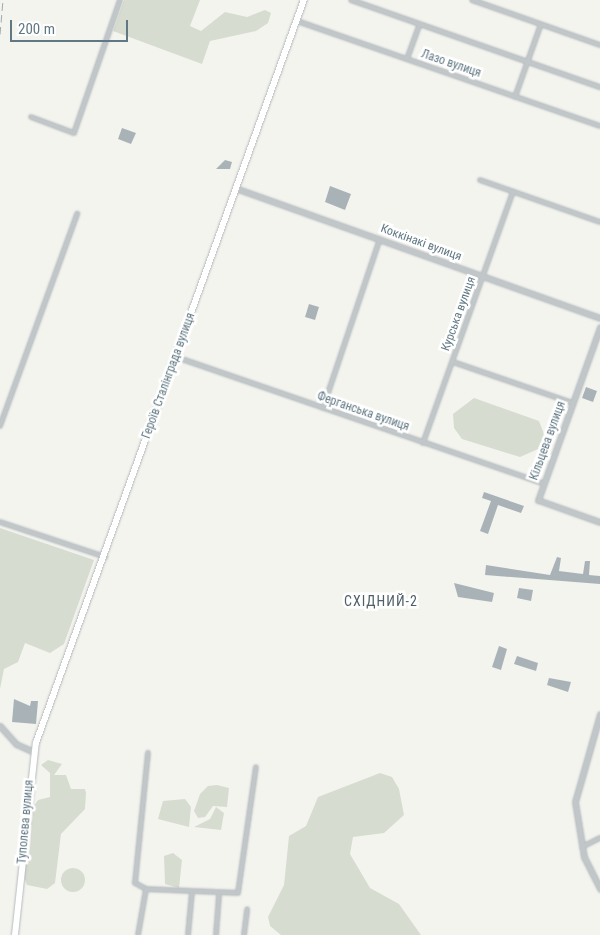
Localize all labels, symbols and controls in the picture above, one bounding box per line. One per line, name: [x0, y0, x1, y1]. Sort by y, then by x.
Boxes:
scale bar: [12, 10, 130, 42]
text: 200 m: [18, 20, 55, 38]
street label: Лазо вулиця: [419, 47, 483, 81]
street label: Коккінакі вулиця: [379, 222, 463, 264]
street label: Курська вулиця: [439, 275, 479, 353]
street label: Героїв Сталінграда вулиця: [140, 311, 198, 441]
street label: Ферганська вулиця: [315, 389, 411, 435]
street label: Кільцева вулиця: [527, 400, 569, 482]
district label: СХІДНИЙ-2: [343, 593, 419, 609]
street label: Туполєва вулиця: [15, 779, 37, 865]

